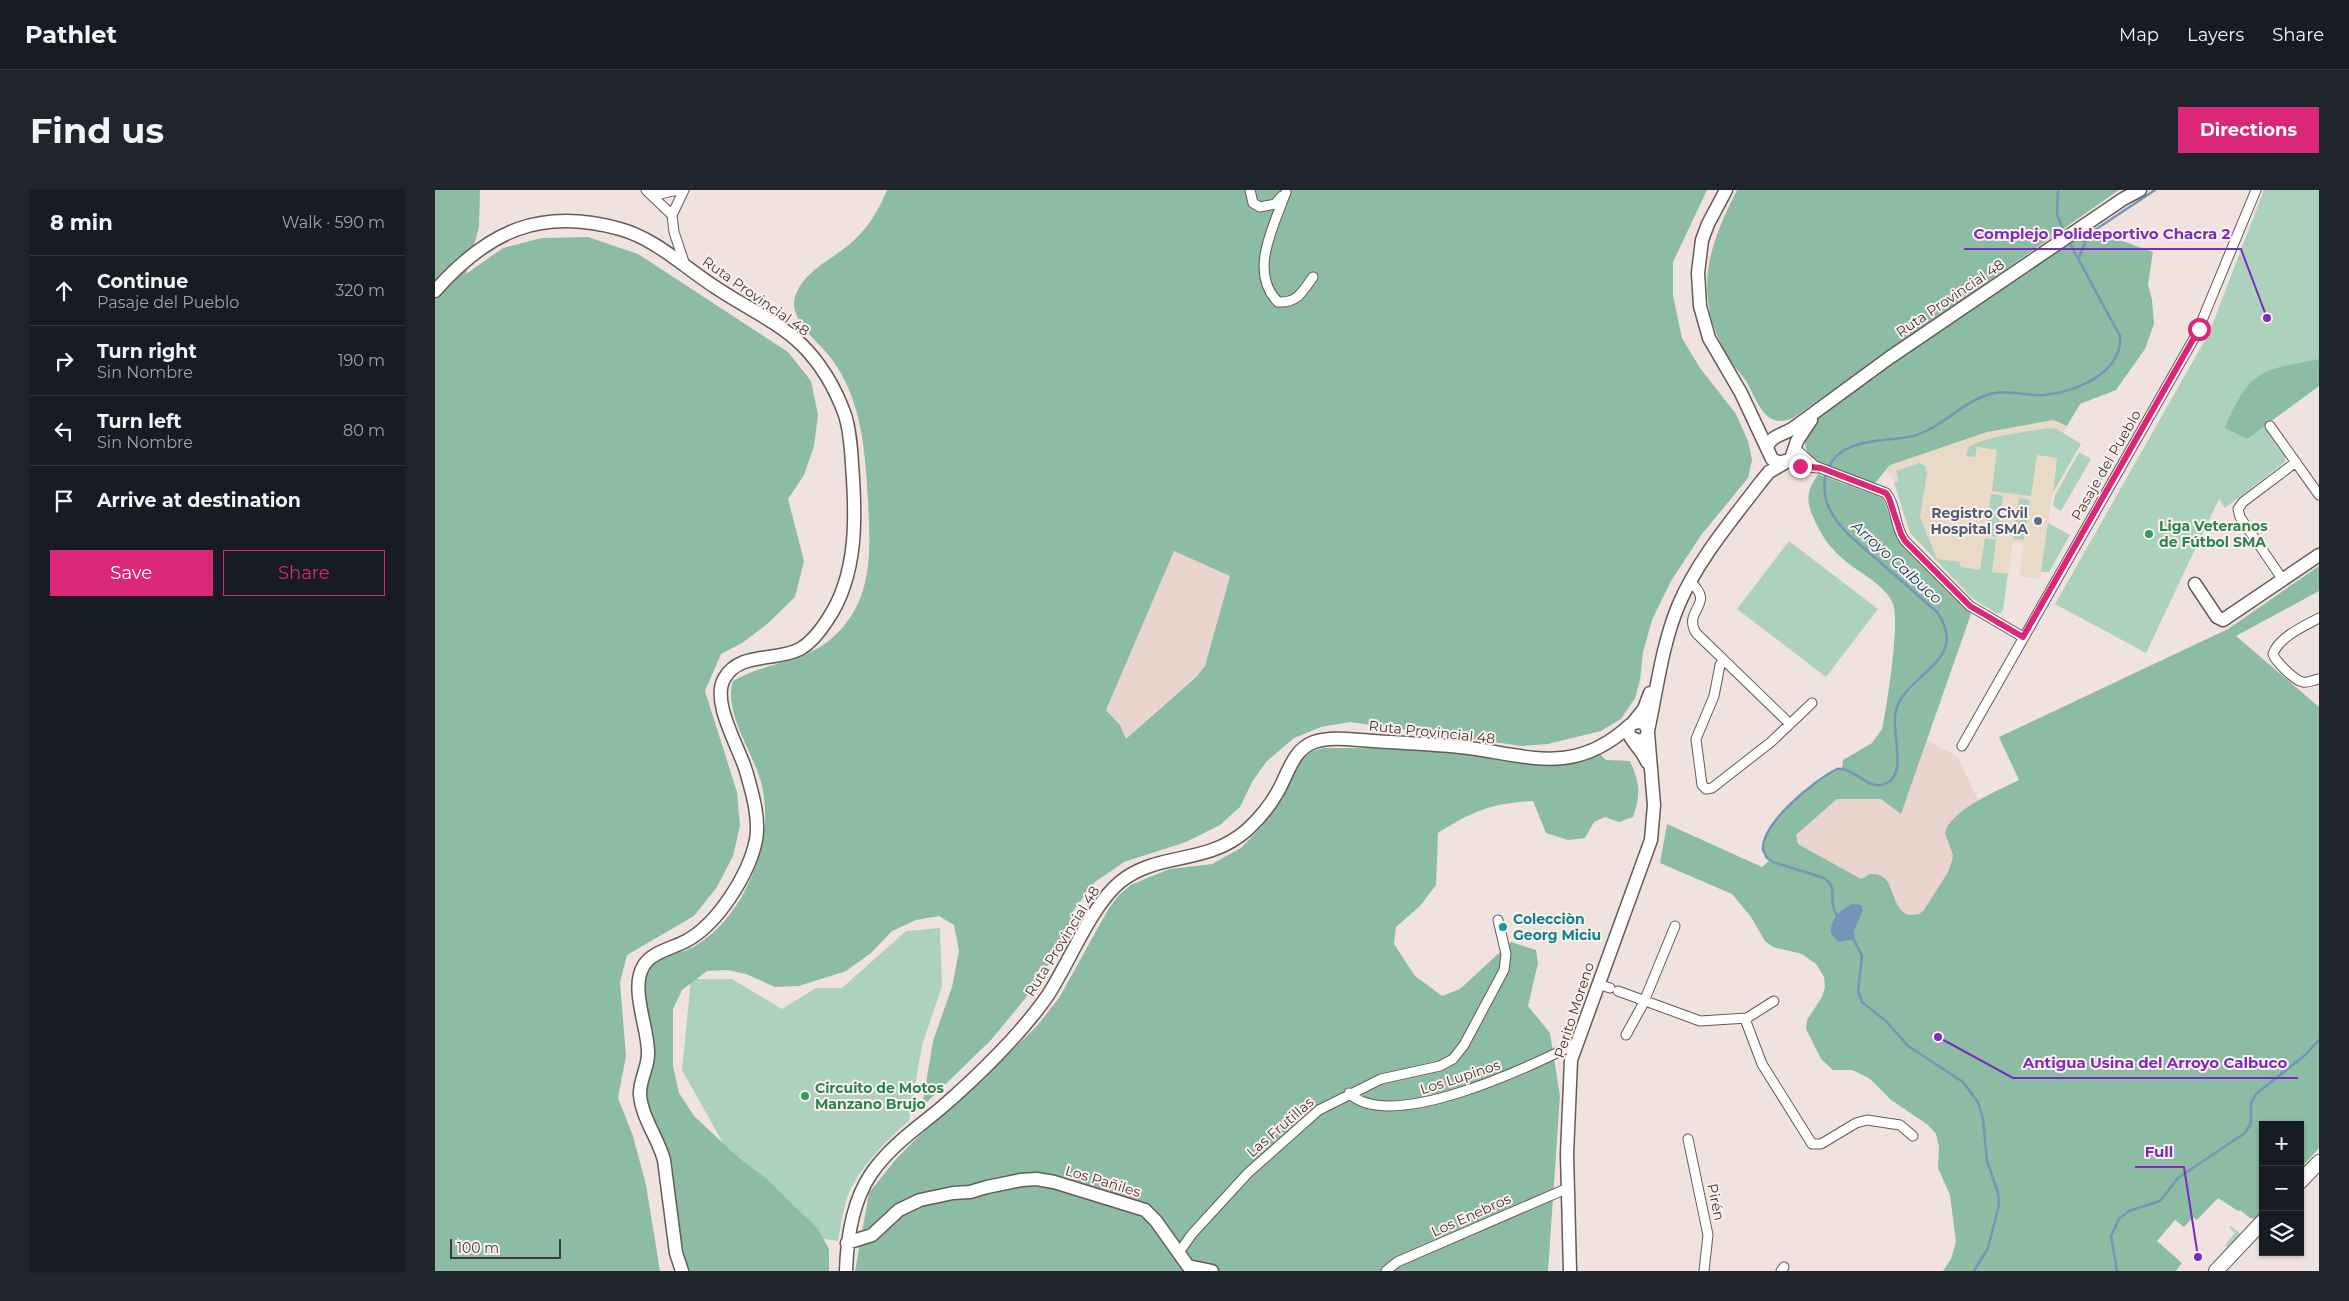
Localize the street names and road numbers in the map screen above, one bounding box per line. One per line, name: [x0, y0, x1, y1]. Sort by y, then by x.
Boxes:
street label: Ruta Provincial 48: [699, 252, 813, 340]
street label: Ruta Provincial 48: [1892, 255, 2008, 341]
street label: Pasaje del Pueblo: [2067, 406, 2145, 523]
street label: Ruta Provincial 48: [1368, 716, 1496, 748]
street label: Ruta Provincial 48: [1021, 882, 1103, 1000]
street label: Perito Moreno: [1550, 960, 1598, 1060]
street label: Los Lupinos: [1418, 1056, 1503, 1098]
street label: Las Frutillas: [1243, 1093, 1317, 1161]
street label: Los Pañiles: [1063, 1161, 1143, 1201]
street label: Pirén: [1703, 1182, 1729, 1222]
street label: Los Enebros: [1428, 1189, 1514, 1241]

